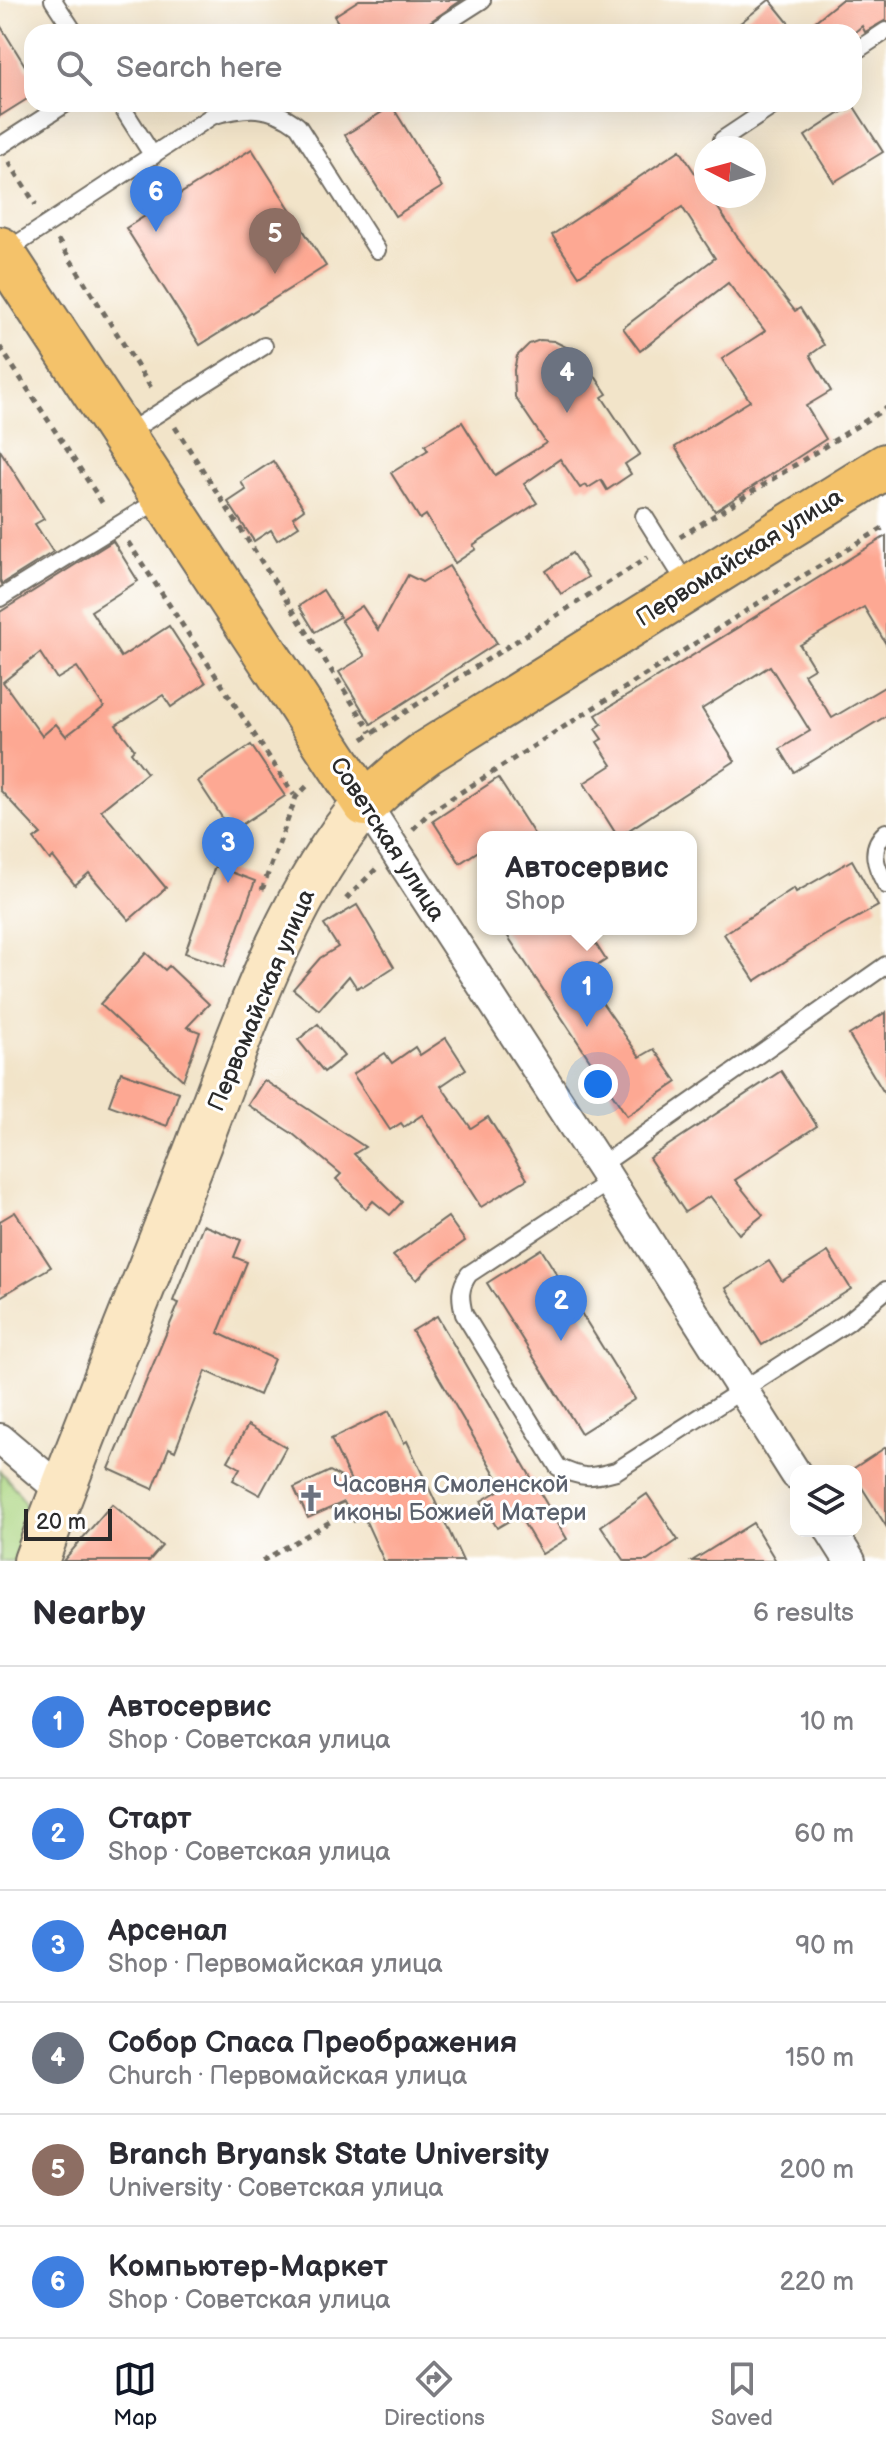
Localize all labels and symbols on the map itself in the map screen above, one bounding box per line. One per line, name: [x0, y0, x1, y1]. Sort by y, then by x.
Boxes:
north arrow: [694, 136, 766, 208]
pin: 6: [130, 166, 182, 232]
pin: 5: [249, 208, 301, 274]
pin: 4: [541, 347, 593, 413]
street label: Первомайская улица: [631, 482, 848, 633]
street label: Советская улица: [324, 752, 451, 927]
pin: 3: [202, 817, 254, 883]
street label: Первомайская улица: [202, 885, 321, 1115]
pin: 1: [561, 961, 613, 1027]
your location: [578, 1064, 618, 1104]
pin: 2: [535, 1275, 587, 1341]
place label: Часовня Смоленской иконы Божией Матери: [333, 1470, 587, 1527]
church icon: Часовня Смоленской иконы Божией Матери: [296, 1483, 326, 1513]
scale bar: [24, 1505, 112, 1541]

